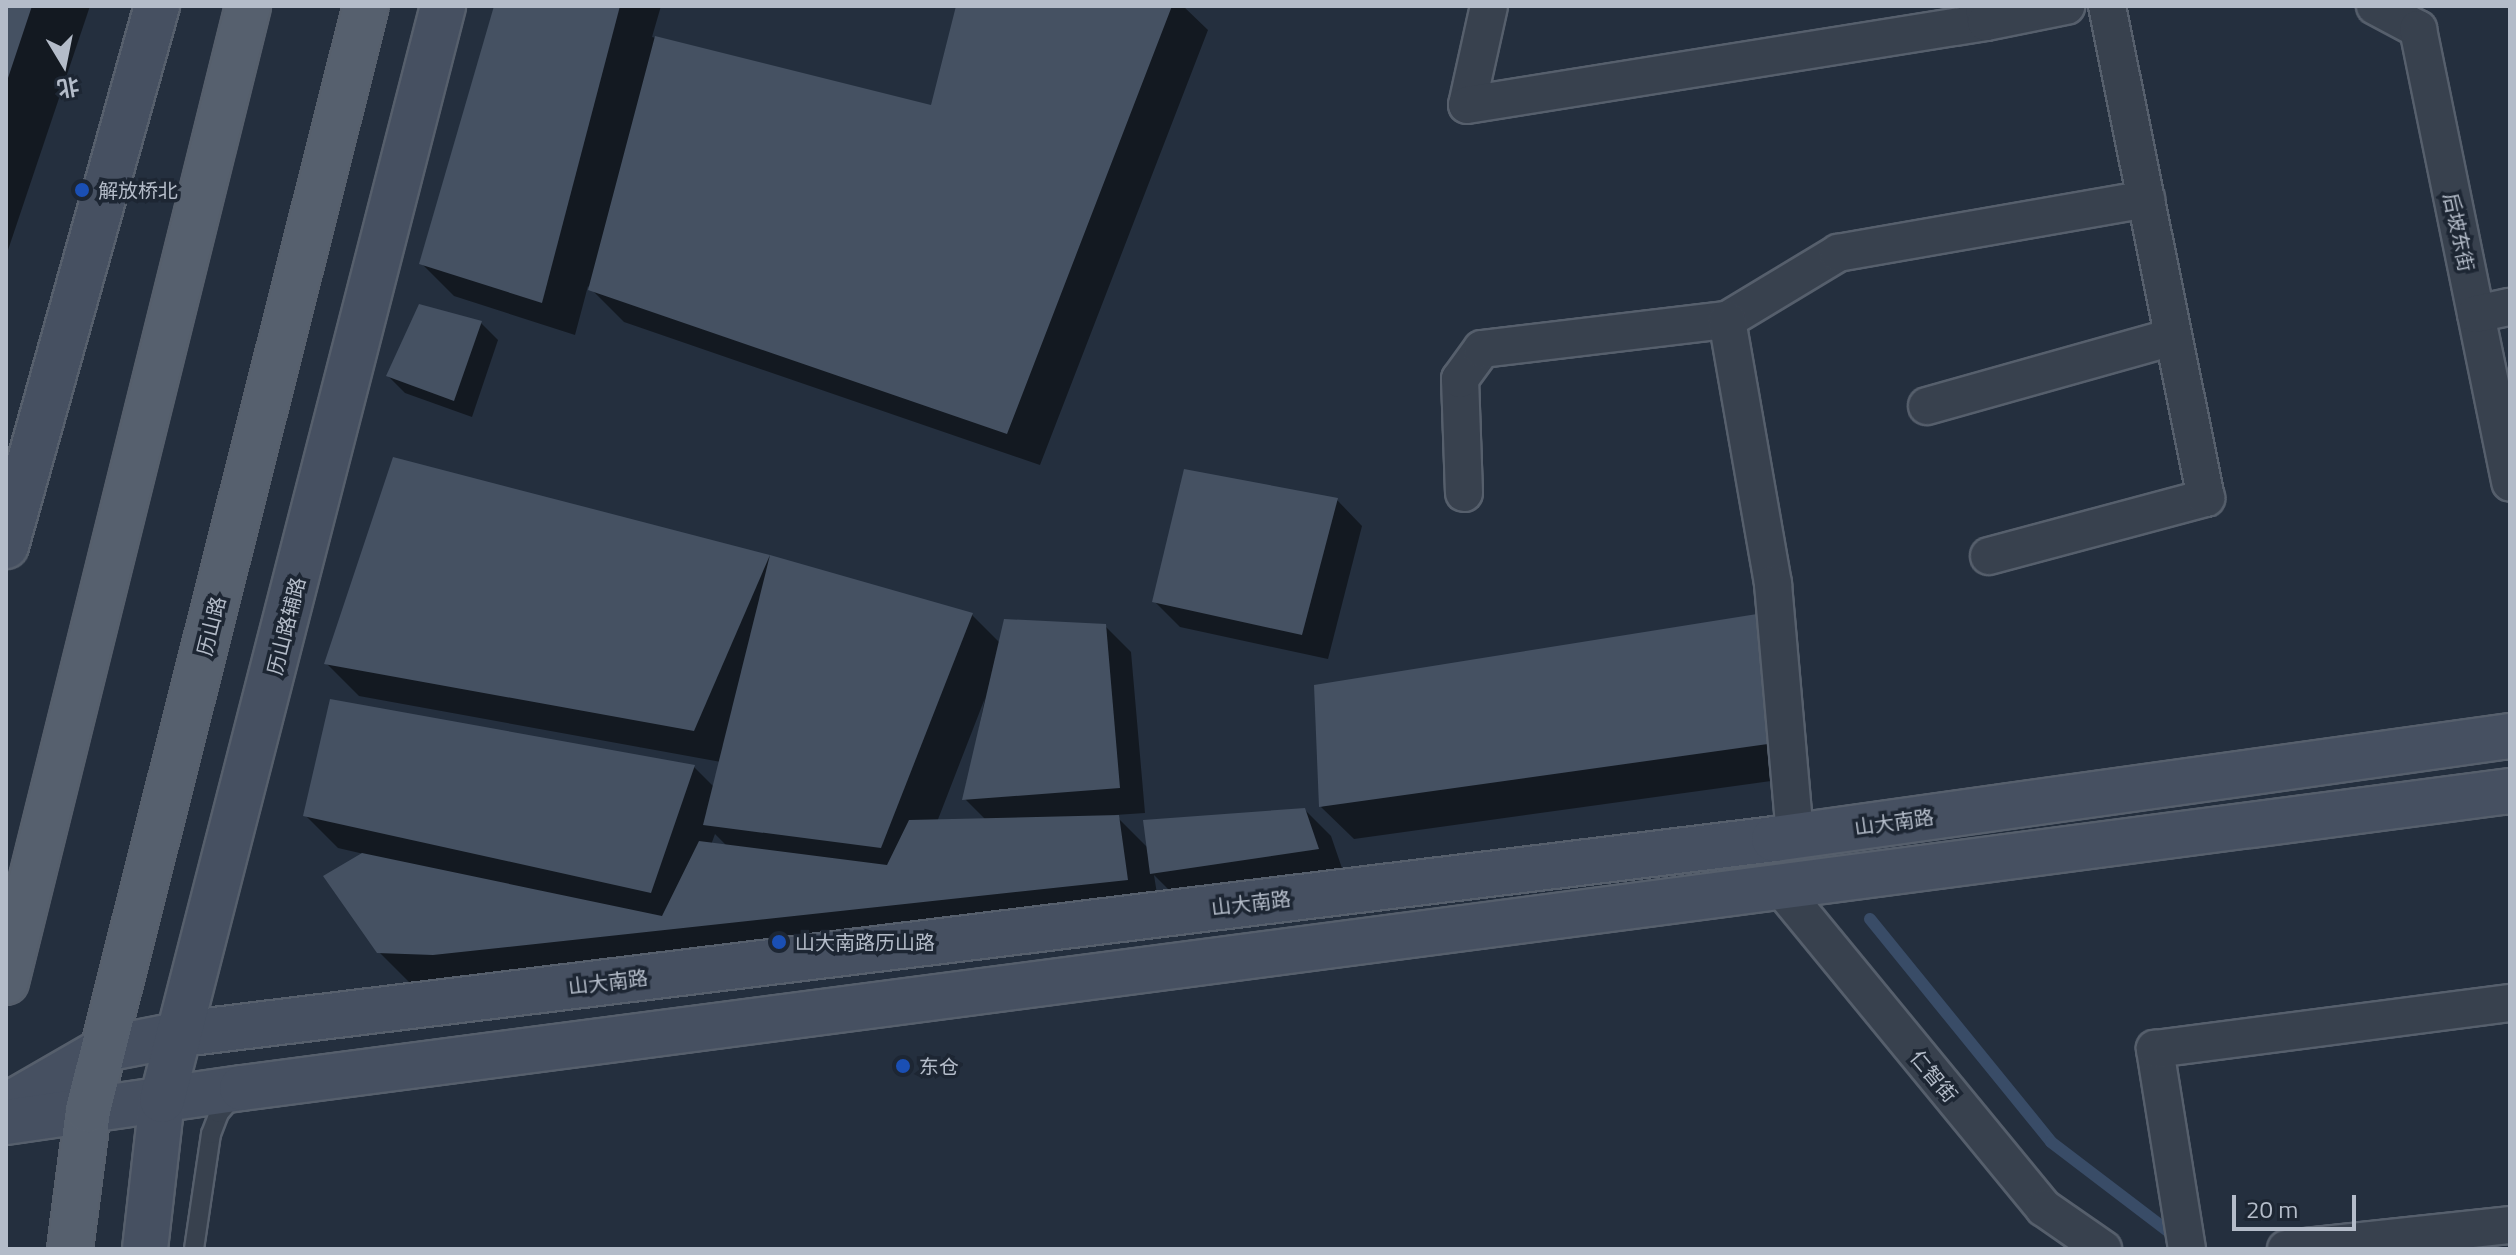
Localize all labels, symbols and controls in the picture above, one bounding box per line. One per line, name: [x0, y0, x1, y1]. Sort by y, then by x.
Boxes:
north arrow: [24, 24, 104, 104]
text: 北: [54, 69, 82, 106]
place label: 解放桥北: [98, 178, 178, 202]
marker: 解放桥北: [73, 181, 91, 199]
street label: 后坡东街: [2439, 190, 2479, 274]
street label: 历山路辅路: [262, 575, 310, 677]
street label: 历山路: [192, 594, 230, 658]
street label: 山大南路: [1853, 805, 1935, 839]
street label: 山大南路: [1210, 886, 1292, 920]
place label: 山大南路历山路: [795, 930, 935, 954]
marker: 山大南路历山路: [770, 933, 788, 951]
street label: 山大南路: [567, 965, 649, 999]
street label: 仁智街: [1906, 1045, 1962, 1107]
place label: 东仓: [919, 1054, 959, 1078]
marker: 东仓: [894, 1057, 912, 1075]
scale bar: [2236, 1179, 2360, 1229]
text: 20 m: [2246, 1191, 2298, 1227]

